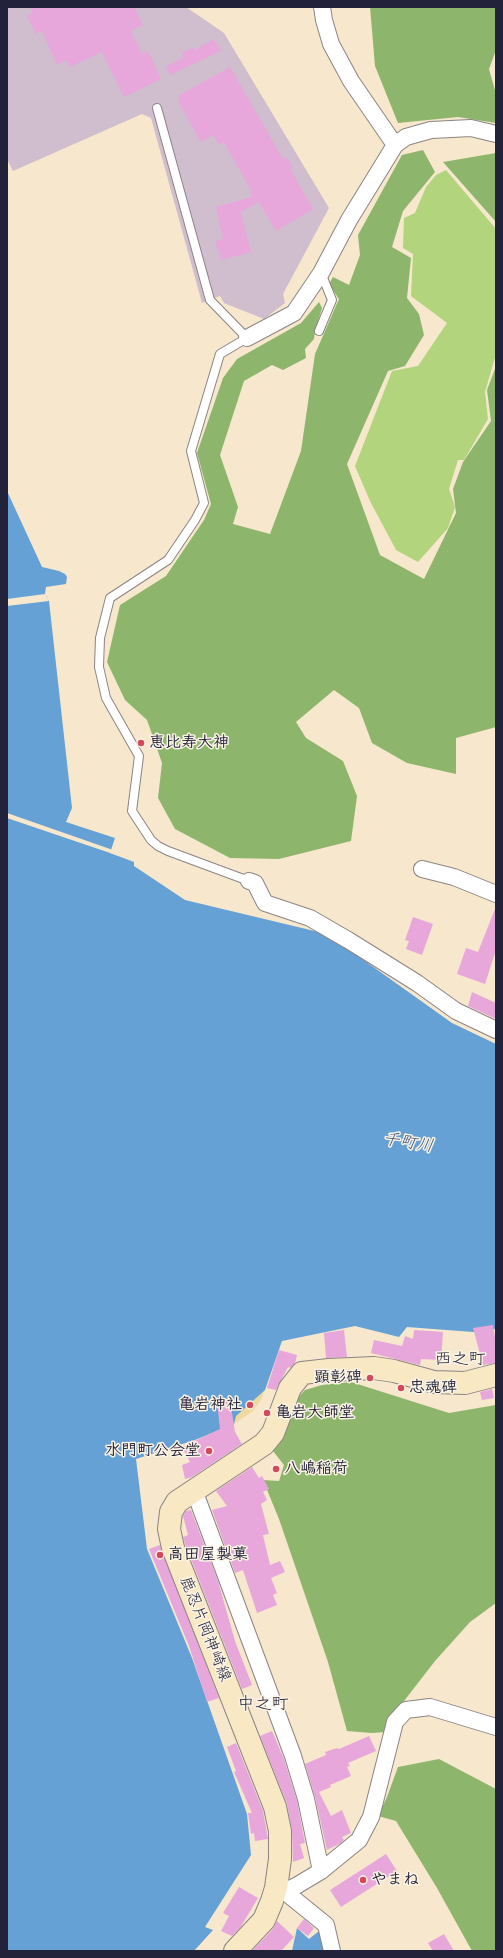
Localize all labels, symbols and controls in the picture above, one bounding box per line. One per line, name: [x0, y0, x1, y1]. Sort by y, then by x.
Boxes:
place label: 恵比寿大神: [149, 733, 229, 753]
marker: 恵比寿大神: [136, 738, 146, 748]
water label: 千町川: [381, 1129, 435, 1157]
district label: 西之町: [435, 1350, 485, 1370]
place label: 顕彰碑: [314, 1368, 362, 1388]
marker: 顕彰碑: [365, 1373, 375, 1383]
place label: 忠魂碑: [409, 1378, 457, 1398]
marker: 忠魂碑: [396, 1383, 406, 1393]
place label: 亀岩神社: [178, 1395, 242, 1415]
marker: 亀岩神社: [245, 1400, 255, 1410]
place label: 亀岩大師堂: [275, 1403, 355, 1423]
marker: 亀岩大師堂: [262, 1408, 272, 1418]
place label: 水門町公会堂: [105, 1441, 201, 1461]
marker: 水門町公会堂: [204, 1446, 214, 1456]
place label: 八嶋稲荷: [284, 1459, 348, 1479]
marker: 八嶋稲荷: [271, 1464, 281, 1474]
place label: 高田屋製菓: [168, 1545, 248, 1565]
marker: 高田屋製菓: [155, 1550, 165, 1560]
street label: 鹿忍片岡神崎線: [175, 1573, 235, 1685]
district label: 中之町: [238, 1695, 288, 1715]
place label: やまね: [371, 1870, 419, 1890]
marker: やまね: [358, 1875, 368, 1885]

